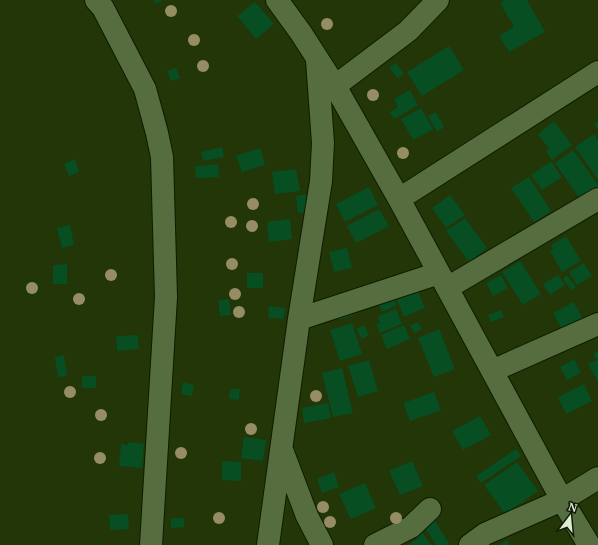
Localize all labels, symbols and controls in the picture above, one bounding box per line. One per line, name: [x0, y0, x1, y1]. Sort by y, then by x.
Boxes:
north arrow: [550, 497, 590, 537]
text: N: [567, 499, 579, 515]

